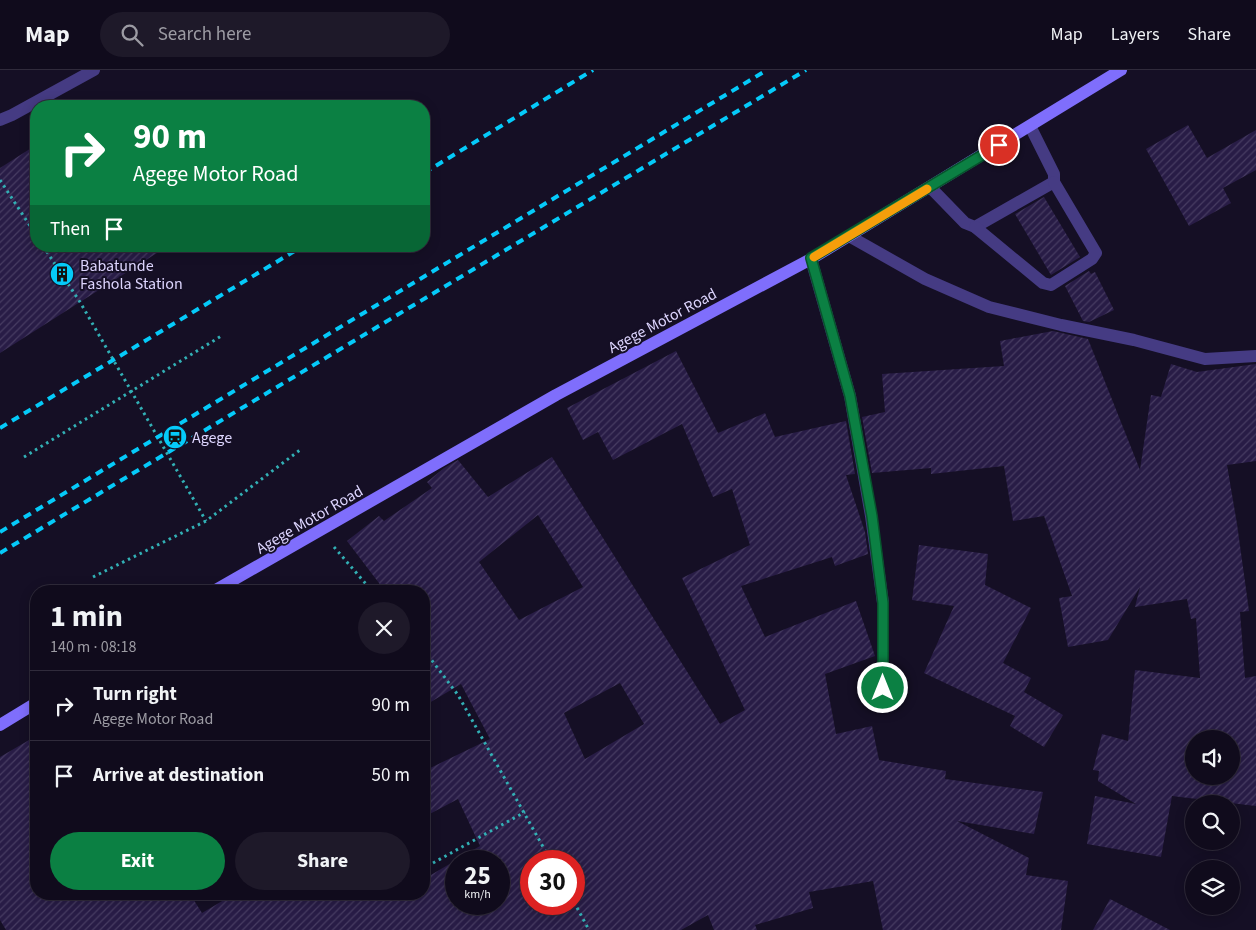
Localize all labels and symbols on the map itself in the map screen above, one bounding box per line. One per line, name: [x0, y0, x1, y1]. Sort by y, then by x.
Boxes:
pin: [978, 124, 1020, 166]
place label: Babatunde Fashola Station: [80, 255, 183, 295]
building icon: Babatunde Fashola Station: [49, 261, 75, 287]
street label: Agege Motor Road: [604, 283, 721, 359]
station icon: Agege: [162, 424, 188, 450]
place label: Agege: [192, 427, 232, 449]
street label: Agege Motor Road: [252, 480, 367, 559]
position arrow: [856, 661, 908, 713]
speed limit sign: 30: [520, 850, 585, 915]

